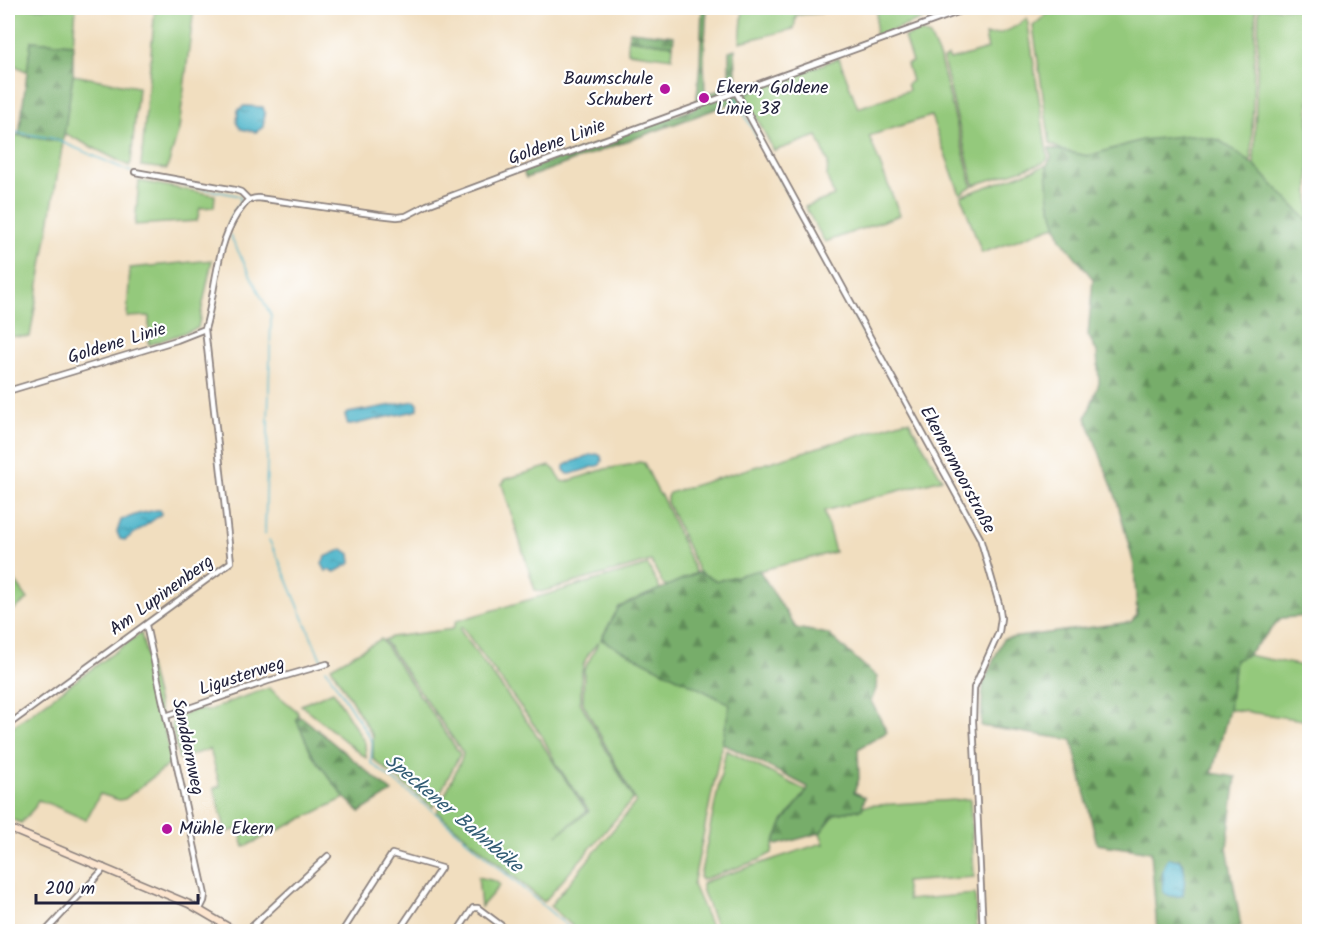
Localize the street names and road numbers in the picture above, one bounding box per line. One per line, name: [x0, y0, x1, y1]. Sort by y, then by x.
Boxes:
street label: Goldene Linie: [504, 112, 610, 174]
street label: Goldene Linie: [64, 315, 170, 373]
street label: Ekernermoorstraße: [911, 401, 1003, 539]
street label: Am Lupinenberg: [104, 548, 220, 644]
street label: Ligusterweg: [195, 649, 289, 705]
street label: Sanddornweg: [163, 696, 211, 798]

